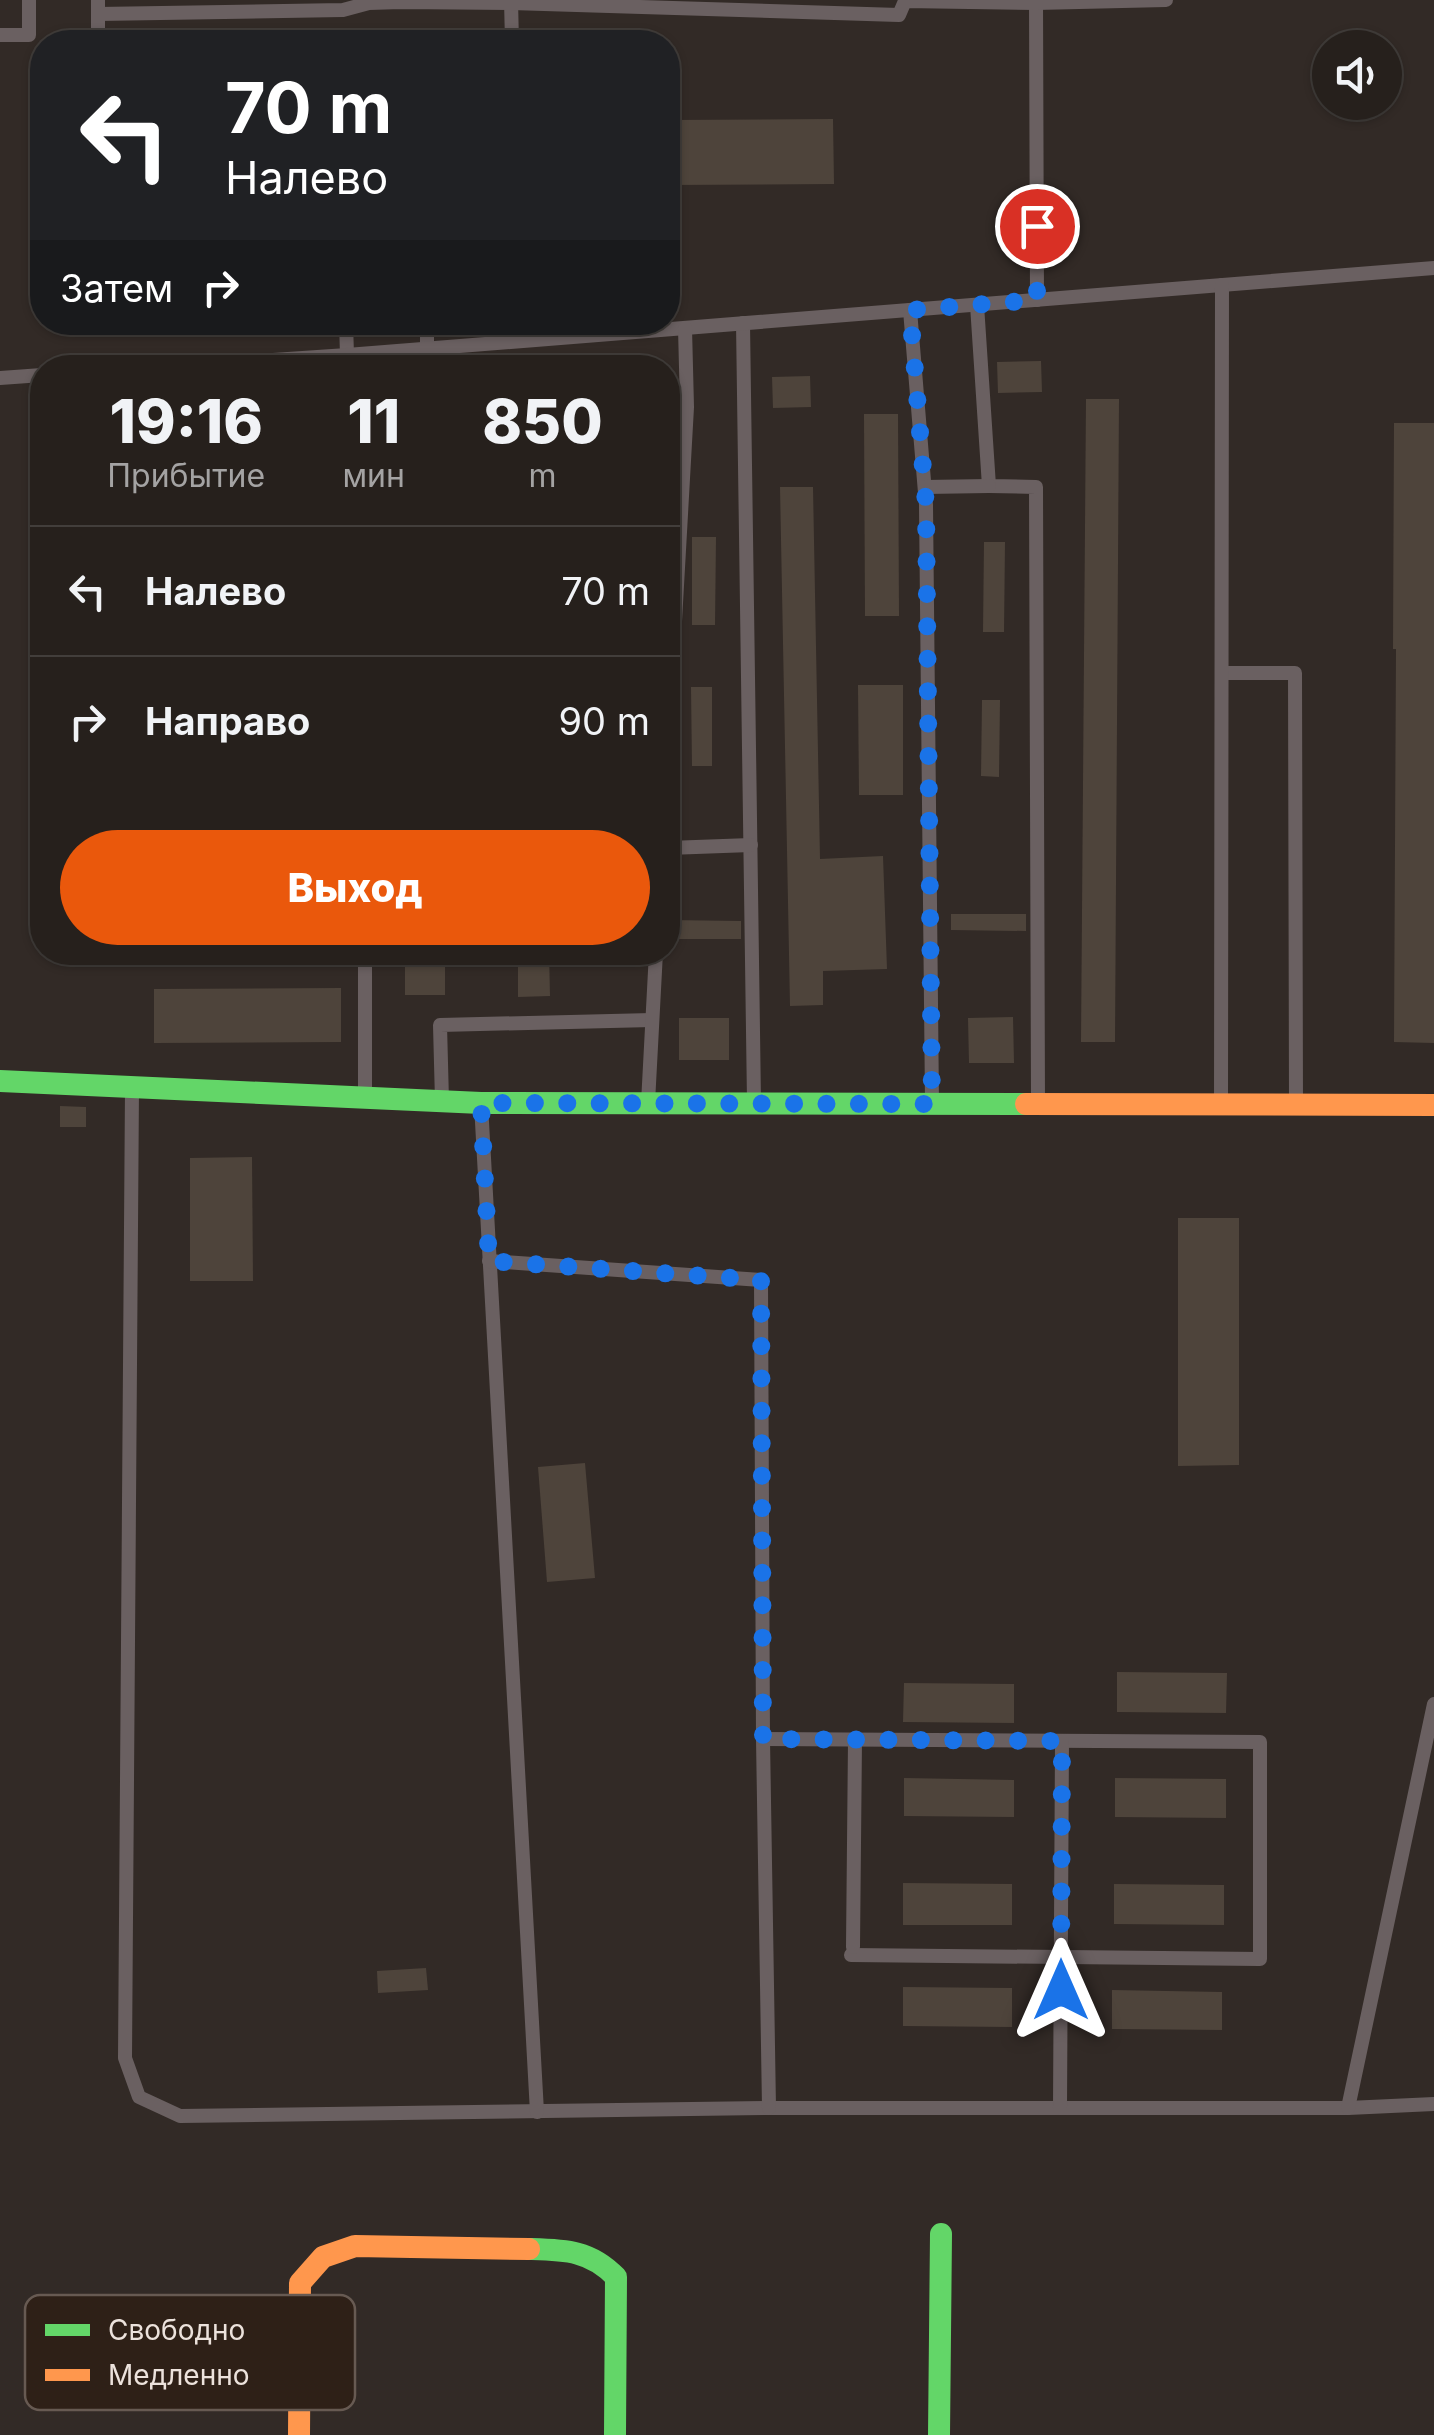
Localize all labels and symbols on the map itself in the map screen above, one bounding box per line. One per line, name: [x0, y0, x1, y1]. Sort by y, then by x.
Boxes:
pin: [995, 184, 1080, 269]
position arrow: [1009, 1938, 1113, 2042]
legend: [25, 2295, 355, 2410]
text: Свободно: [108, 2313, 245, 2347]
text: Медленно: [108, 2358, 250, 2392]

